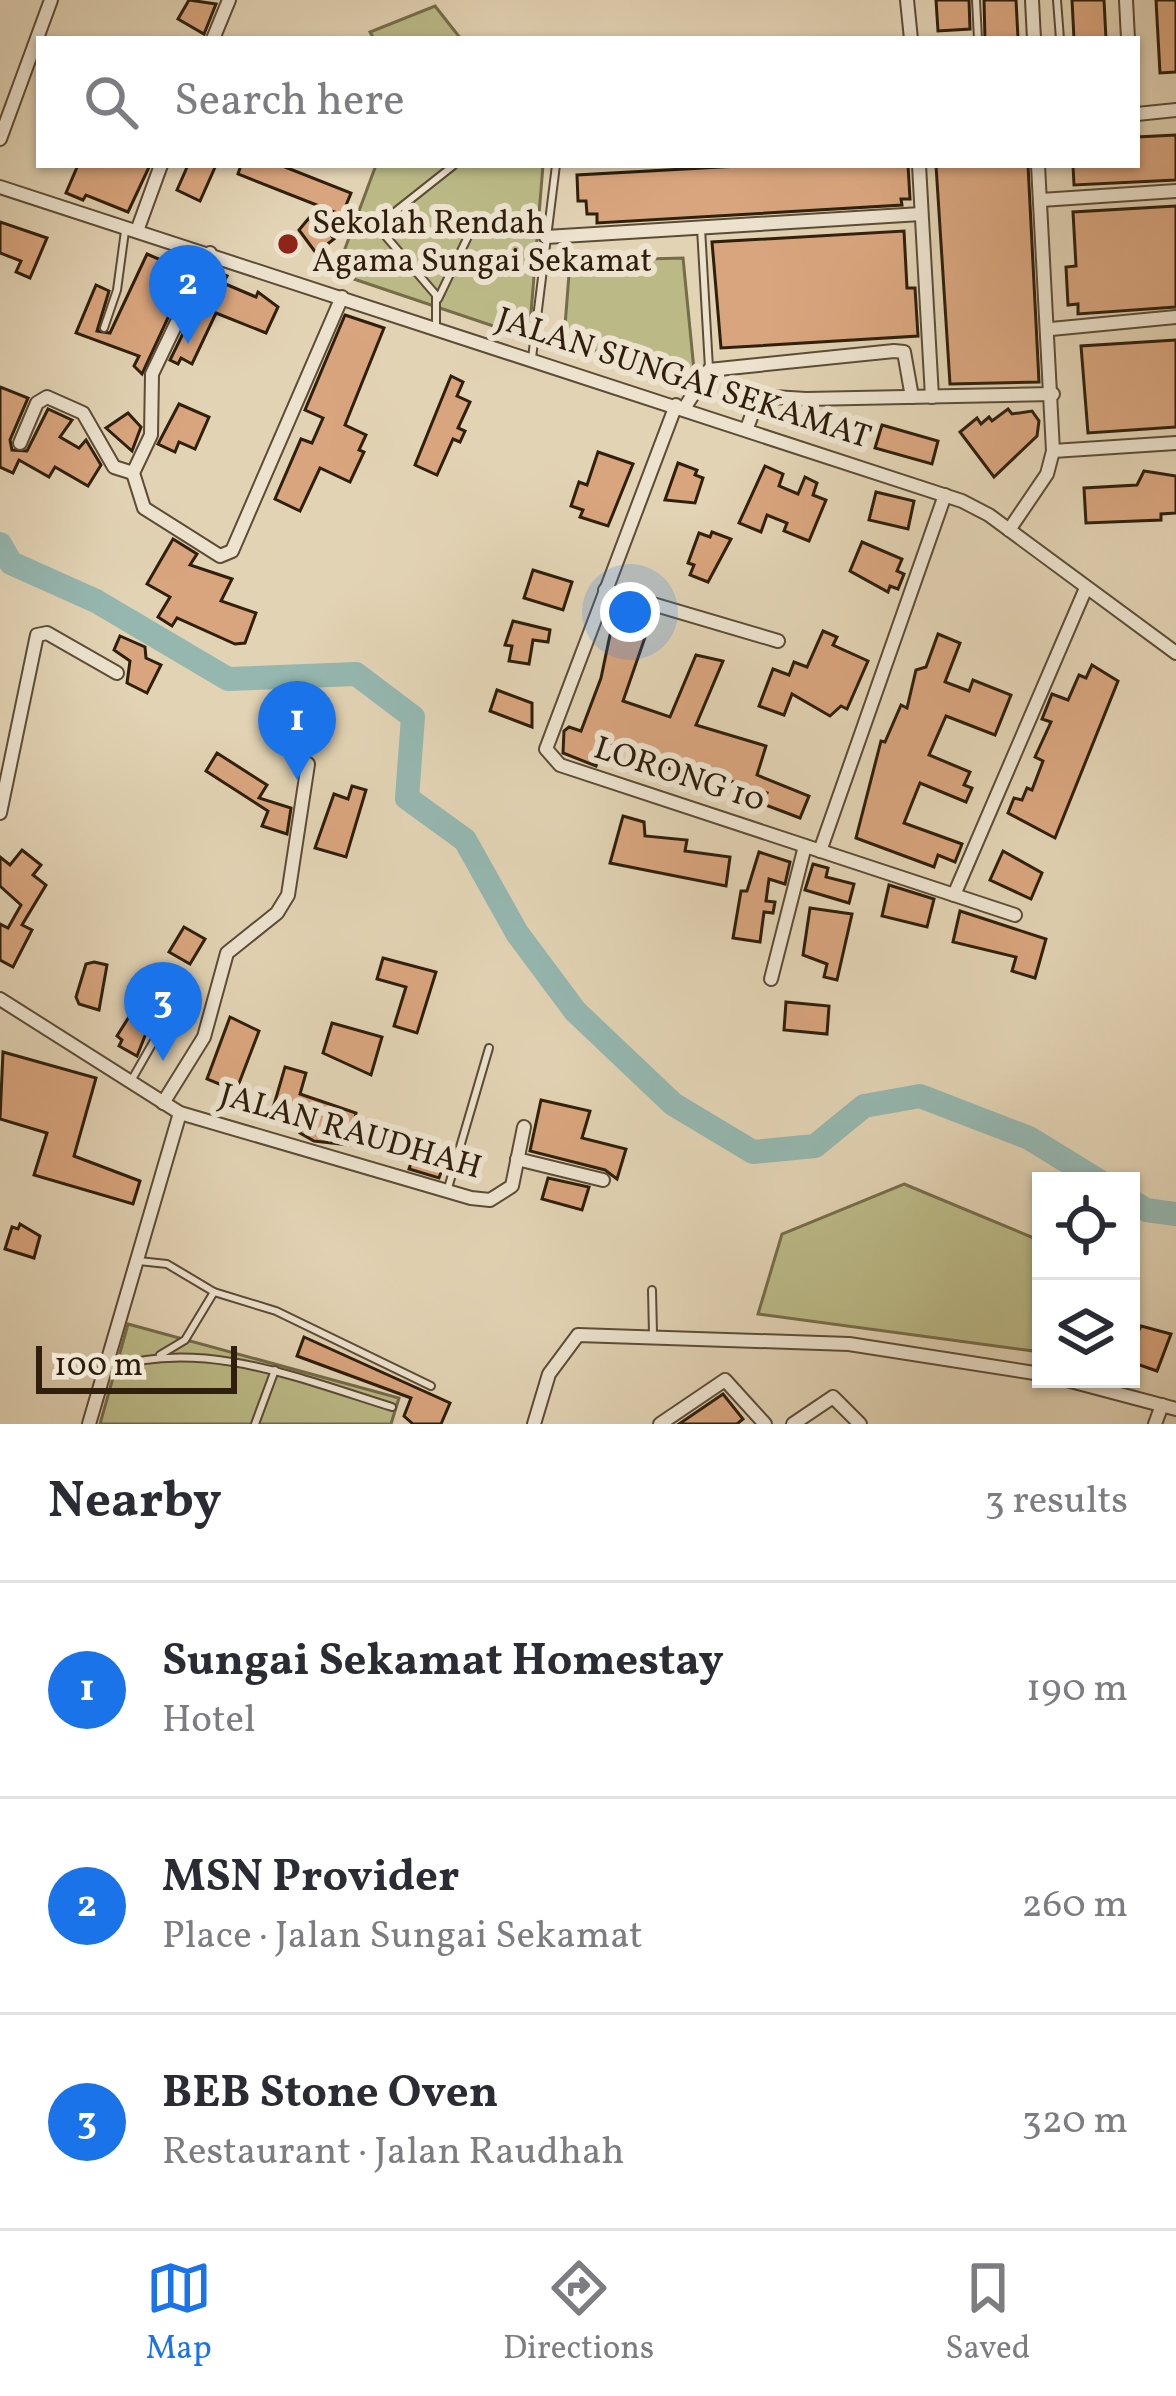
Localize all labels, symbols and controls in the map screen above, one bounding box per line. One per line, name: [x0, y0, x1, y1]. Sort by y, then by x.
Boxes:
search box: [36, 36, 1140, 168]
icon: search: [78, 69, 144, 135]
text: Search here: [174, 71, 405, 134]
place label: Sekolah Rendah Agama Sungai Sekamat: [312, 202, 652, 286]
marker: Sekolah Rendah Agama Sungai Sekamat: [275, 231, 301, 257]
pin: 2: [149, 245, 227, 344]
street label: JALAN SUNGAI SEKAMAT: [490, 298, 876, 462]
your location: [600, 582, 660, 642]
pin: 1: [258, 681, 336, 780]
street label: LORONG 10: [588, 727, 770, 825]
pin: 3: [124, 962, 202, 1061]
street label: JALAN RAUDHAH: [214, 1074, 486, 1192]
map controls: [1032, 1172, 1140, 1388]
button: locate: [1032, 1172, 1140, 1280]
button: layers: [1032, 1280, 1140, 1388]
scale bar: [36, 1340, 237, 1393]
text: 100 m: [54, 1344, 143, 1390]
text: Nearby: [48, 1467, 222, 1538]
text: 3 results: [985, 1475, 1128, 1529]
text: Sungai Sekamat Homestay: [162, 1631, 724, 1694]
text: 1: [79, 1663, 95, 1717]
text: 190 m: [1026, 1663, 1128, 1717]
text: Hotel: [162, 1694, 256, 1748]
text: MSN Provider: [162, 1847, 459, 1910]
text: 2: [77, 1879, 97, 1933]
text: 260 m: [1022, 1879, 1128, 1933]
text: Place · Jalan Sungai Sekamat: [162, 1910, 643, 1964]
text: BEB Stone Oven: [162, 2063, 498, 2126]
text: 3: [77, 2095, 97, 2149]
text: 320 m: [1022, 2095, 1128, 2149]
text: Restaurant · Jalan Raudhah: [162, 2126, 625, 2180]
tab: Map: [146, 2255, 212, 2373]
tab: Directions: [503, 2255, 654, 2373]
tab: Saved: [945, 2255, 1030, 2373]

